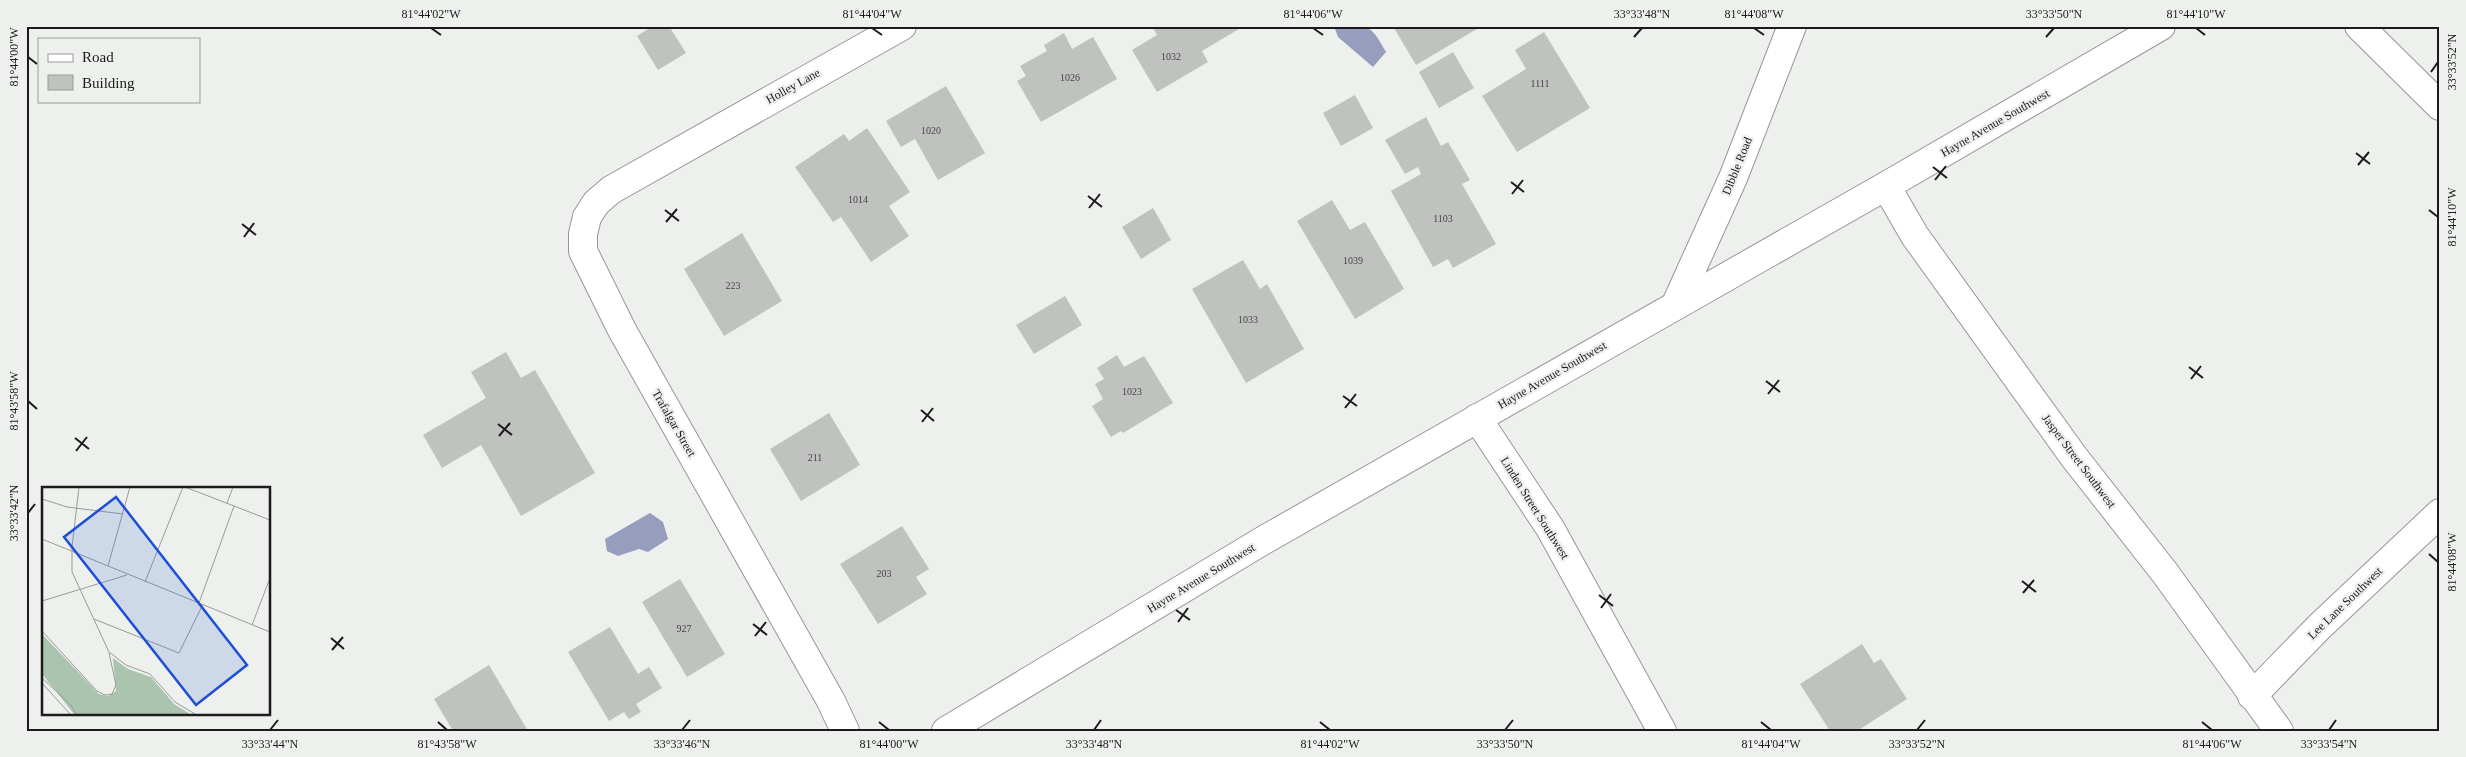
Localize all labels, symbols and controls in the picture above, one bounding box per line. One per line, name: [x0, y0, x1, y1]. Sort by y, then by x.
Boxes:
text: 81°44'02"W: [401, 7, 461, 21]
text: 81°44'04"W: [842, 7, 902, 21]
text: 81°44'06"W: [1283, 7, 1343, 21]
text: 33°33'48"N: [1614, 7, 1671, 21]
text: 81°44'08"W: [1724, 7, 1784, 21]
text: 33°33'50"N: [2026, 7, 2083, 21]
text: 81°44'10"W: [2166, 7, 2226, 21]
text: 81°44'00"W: [7, 27, 21, 87]
text: 33°33'52"N: [2445, 33, 2459, 90]
legend: [38, 38, 200, 102]
text: Road: [82, 49, 114, 65]
house number: 1032: [1161, 51, 1181, 62]
street label: Holley Lane: [764, 65, 822, 107]
house number: 1026: [1060, 72, 1080, 83]
text: Building: [82, 75, 135, 91]
house number: 1111: [1531, 78, 1549, 89]
street label: Hayne Avenue Southwest: [1938, 86, 2052, 160]
house number: 1020: [921, 125, 941, 136]
street label: Dibble Road: [1719, 135, 1755, 197]
text: 81°44'10"W: [2445, 187, 2459, 247]
house number: 1014: [848, 194, 868, 205]
house number: 1103: [1433, 213, 1453, 224]
house number: 1039: [1343, 255, 1363, 266]
house number: 223: [726, 280, 741, 291]
house number: 1033: [1238, 314, 1258, 325]
street label: Hayne Avenue Southwest: [1495, 338, 1609, 412]
text: 81°43'58"W: [7, 371, 21, 431]
house number: 1023: [1122, 386, 1142, 397]
street label: Trafalgar Street: [649, 387, 699, 460]
street label: Jasper Street Southwest: [2039, 411, 2119, 511]
house number: 211: [808, 452, 822, 463]
street label: Linden Street Southwest: [1498, 454, 1573, 562]
text: 33°33'42"N: [7, 484, 21, 541]
inset map: [42, 487, 270, 714]
text: 81°44'08"W: [2445, 532, 2459, 592]
street label: Hayne Avenue Southwest: [1145, 540, 1258, 616]
street label: Lee Lane Southwest: [2305, 563, 2386, 642]
house number: 203: [877, 568, 892, 579]
house number: 927: [677, 623, 692, 634]
text: 33°33'44"N: [242, 737, 299, 751]
text: 81°43'58"W: [417, 737, 477, 751]
text: 33°33'46"N: [654, 737, 711, 751]
text: 81°44'00"W: [859, 737, 919, 751]
text: 33°33'48"N: [1066, 737, 1123, 751]
text: 81°44'02"W: [1300, 737, 1360, 751]
text: 33°33'50"N: [1477, 737, 1534, 751]
text: 81°44'04"W: [1741, 737, 1801, 751]
text: 33°33'52"N: [1889, 737, 1946, 751]
text: 81°44'06"W: [2182, 737, 2242, 751]
text: 33°33'54"N: [2301, 737, 2358, 751]

